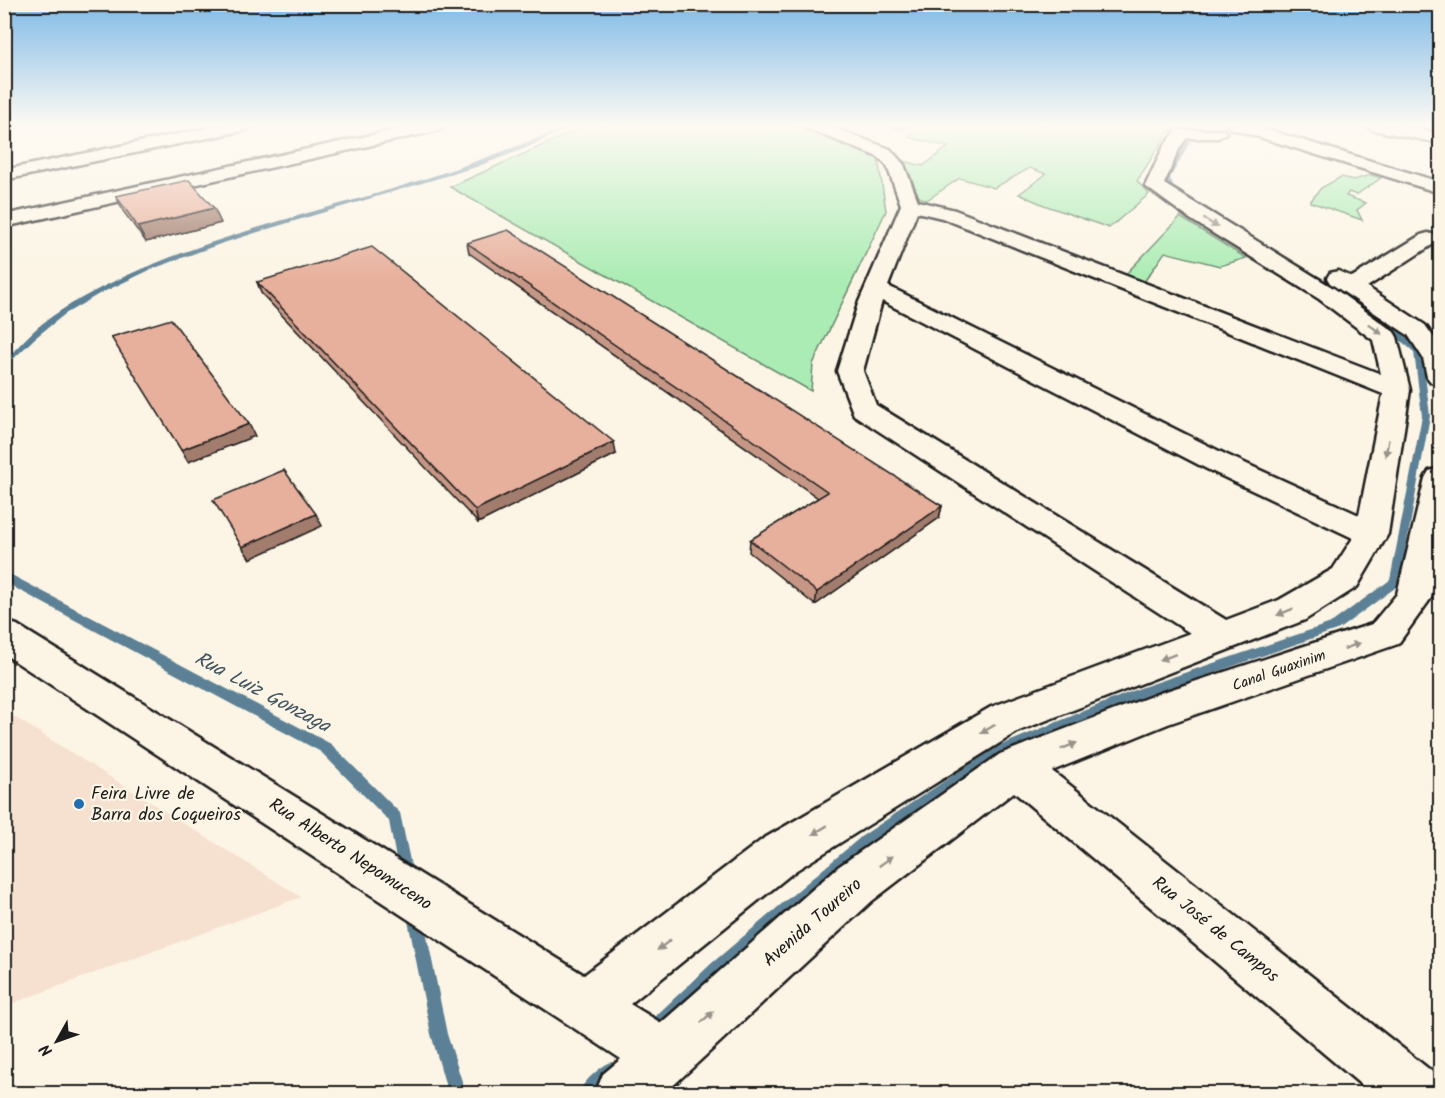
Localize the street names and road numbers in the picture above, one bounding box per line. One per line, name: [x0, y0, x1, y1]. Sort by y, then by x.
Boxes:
street label: Canal Guaxinim: [1229, 644, 1329, 698]
street label: Rua Alberto Nepomuceno: [262, 791, 438, 919]
street label: Rua José de Campos: [1145, 869, 1285, 991]
street label: Avenida Toureiro: [757, 871, 869, 975]

